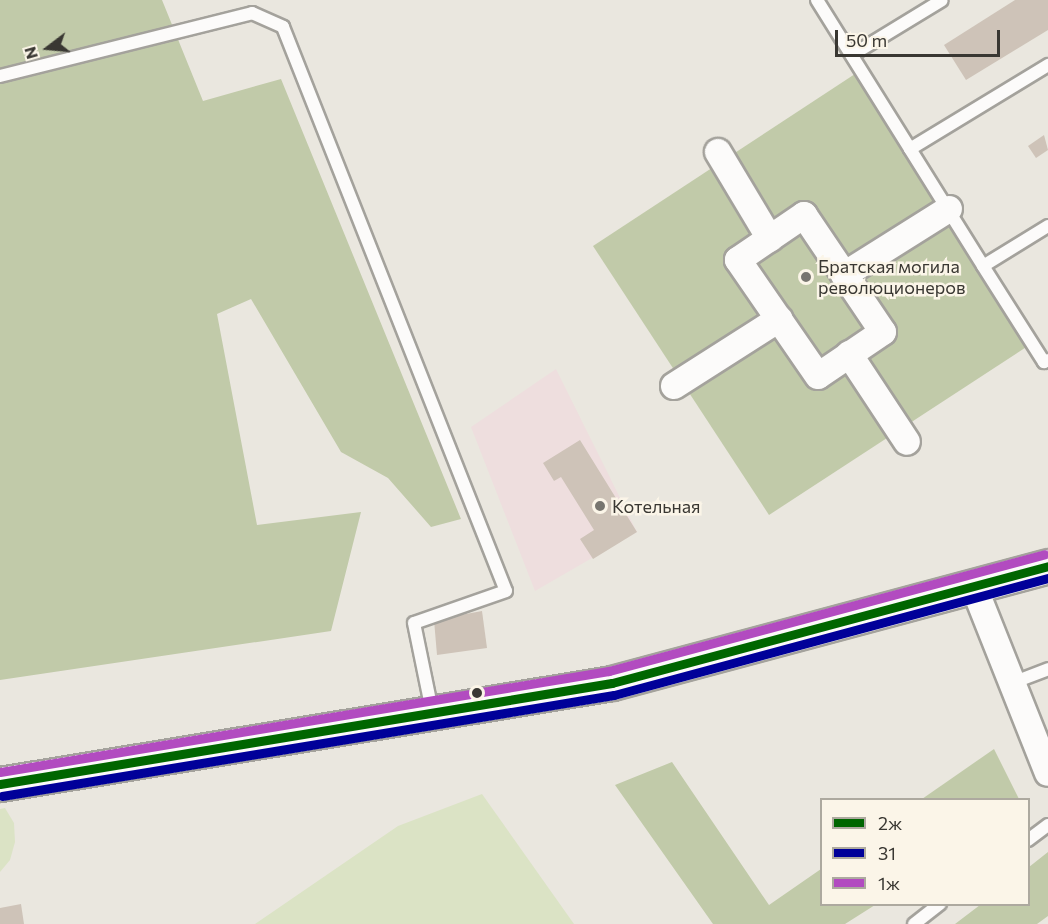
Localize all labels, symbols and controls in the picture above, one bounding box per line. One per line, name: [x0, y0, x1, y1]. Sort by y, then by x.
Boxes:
north arrow: [18, 18, 78, 78]
scale bar: [838, 18, 1003, 56]
text: 50 m: [846, 29, 887, 51]
text: N: [19, 45, 41, 61]
place label: Братская могила революционеров: [818, 256, 965, 298]
marker: Братская могила революционеров: [799, 270, 813, 284]
place label: Котельная: [612, 495, 701, 517]
marker: Котельная: [593, 499, 607, 513]
unlabelled marker: [471, 687, 483, 699]
legend: [820, 798, 1030, 906]
text: 2ж: [878, 812, 902, 834]
text: 31: [878, 842, 896, 864]
text: 1ж: [878, 872, 900, 894]

